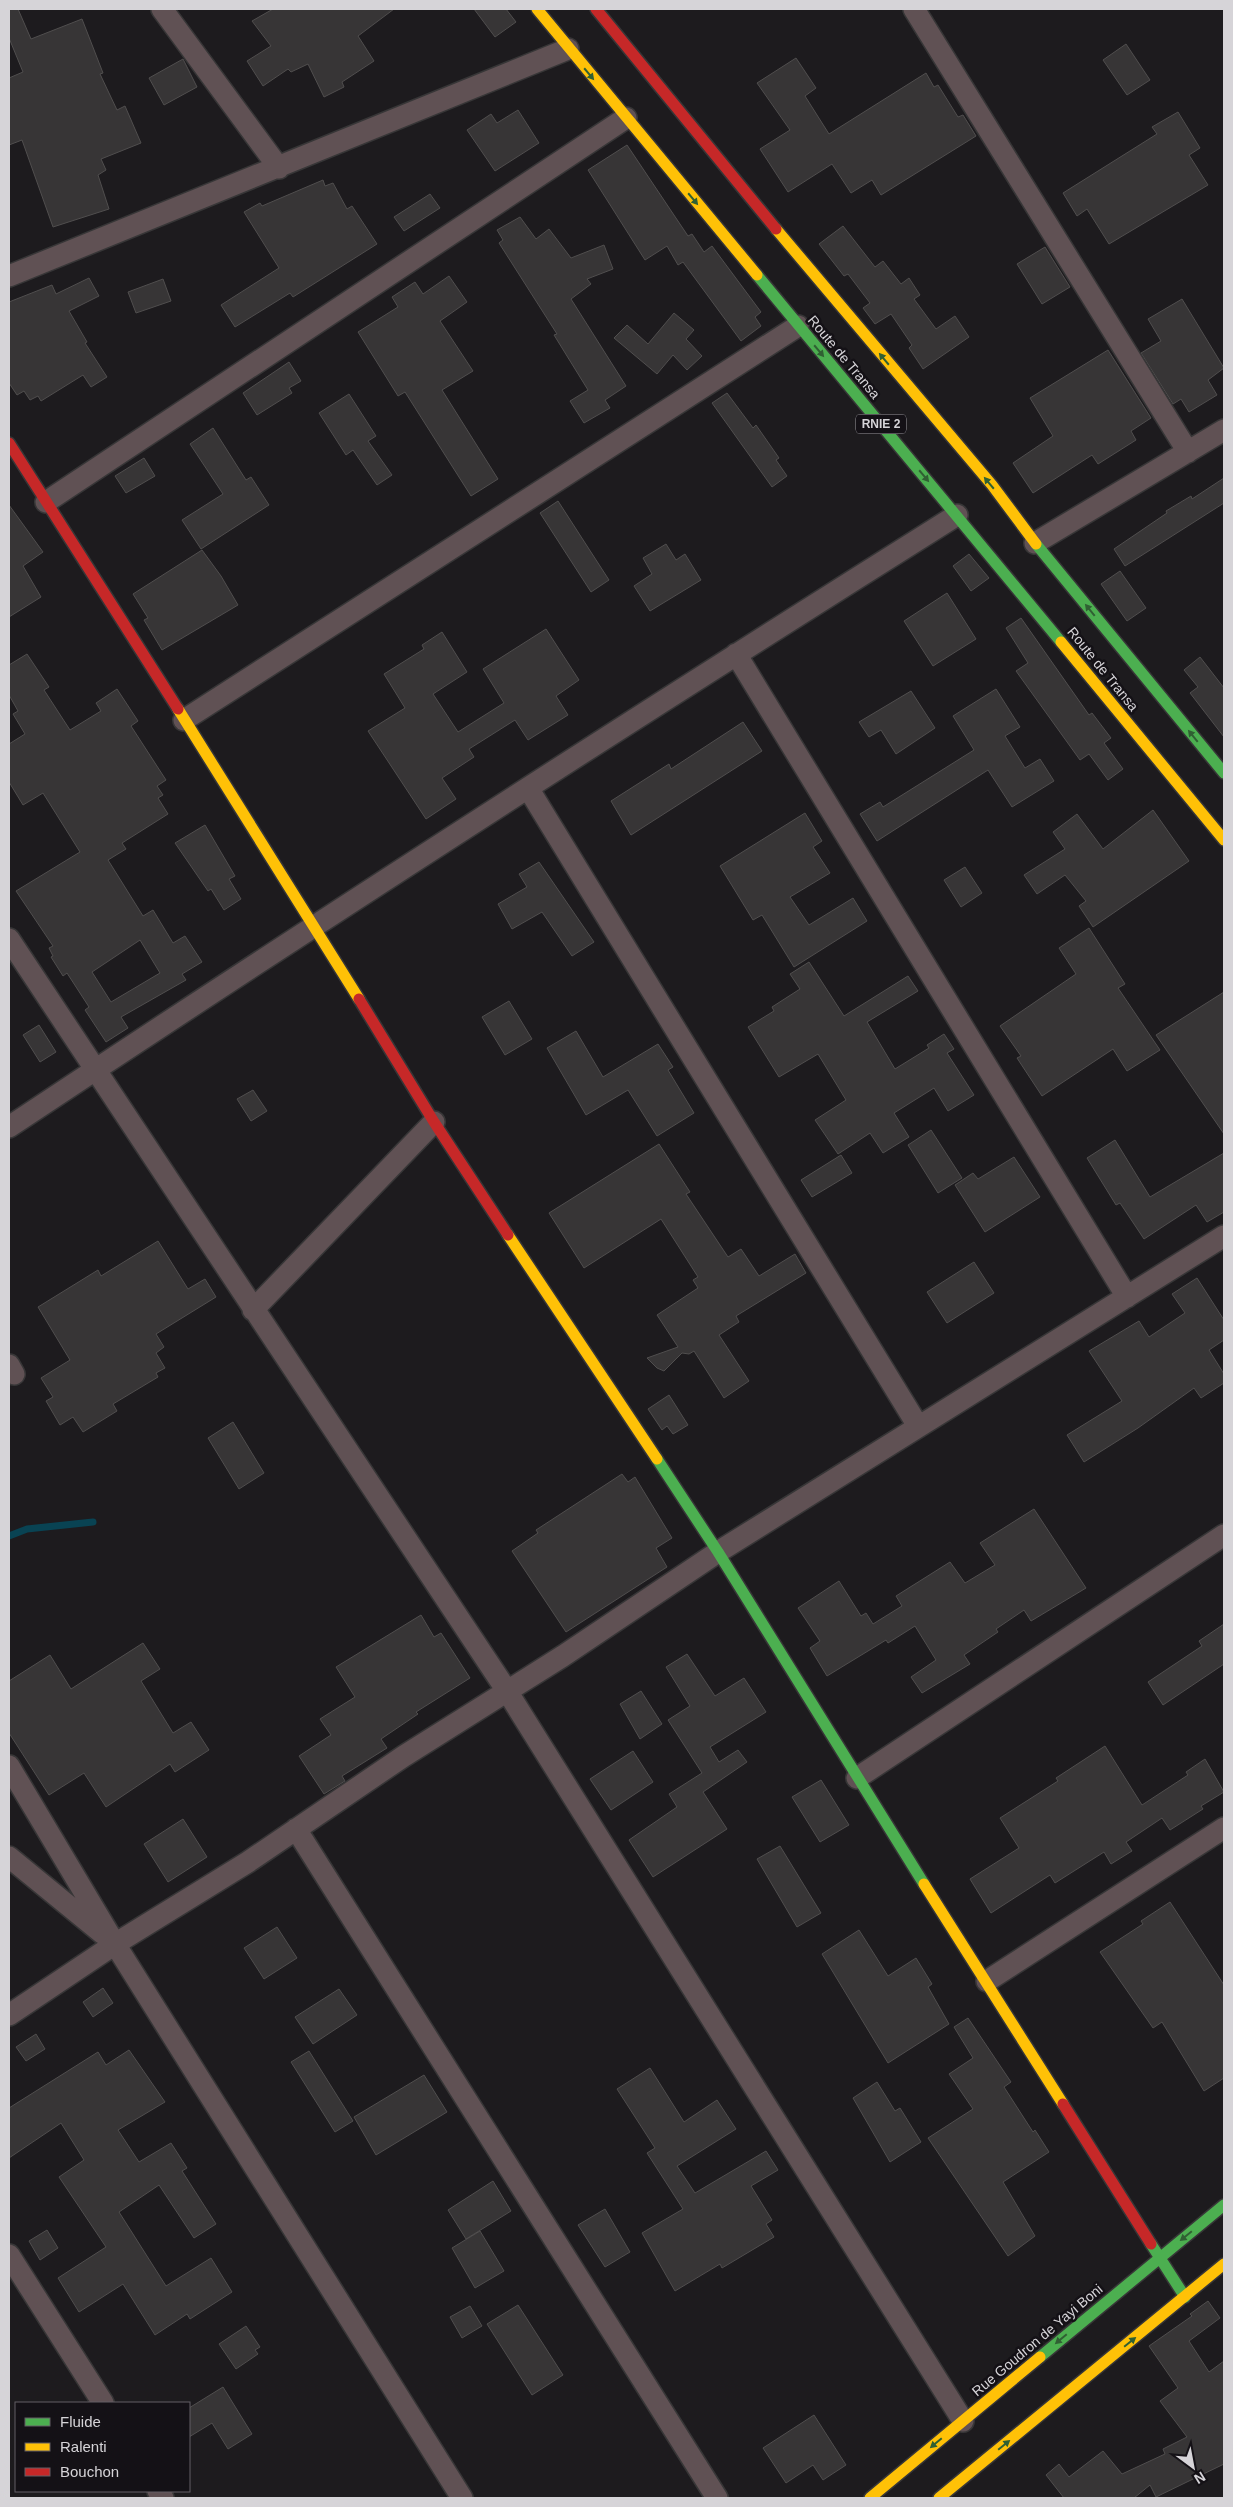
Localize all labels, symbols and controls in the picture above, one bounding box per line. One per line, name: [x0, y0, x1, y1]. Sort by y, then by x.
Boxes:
one-way arrow: [583, 68, 595, 80]
one-way arrow: [687, 193, 699, 205]
street label: Route de Transa: [805, 312, 884, 402]
one-way arrow: [814, 345, 825, 358]
one-way arrow: [879, 353, 890, 365]
road number: RNIE 2: [856, 414, 906, 434]
one-way arrow: [918, 469, 930, 481]
one-way arrow: [984, 476, 995, 489]
one-way arrow: [1085, 604, 1096, 617]
street label: Route de Transa: [1064, 624, 1142, 714]
one-way arrow: [1188, 729, 1199, 742]
one-way arrow: [1180, 2230, 1193, 2241]
street label: Rue Goudron de Yayi Boni: [969, 2281, 1105, 2399]
one-way arrow: [1055, 2334, 1068, 2345]
one-way arrow: [1123, 2337, 1136, 2348]
legend: [15, 2402, 190, 2492]
text: Fluide: [60, 2413, 101, 2430]
text: Ralenti: [60, 2438, 107, 2455]
one-way arrow: [930, 2438, 943, 2449]
one-way arrow: [997, 2440, 1010, 2451]
north arrow: [1168, 2442, 1218, 2492]
text: Bouchon: [60, 2463, 119, 2480]
text: N: [1191, 2469, 1208, 2487]

